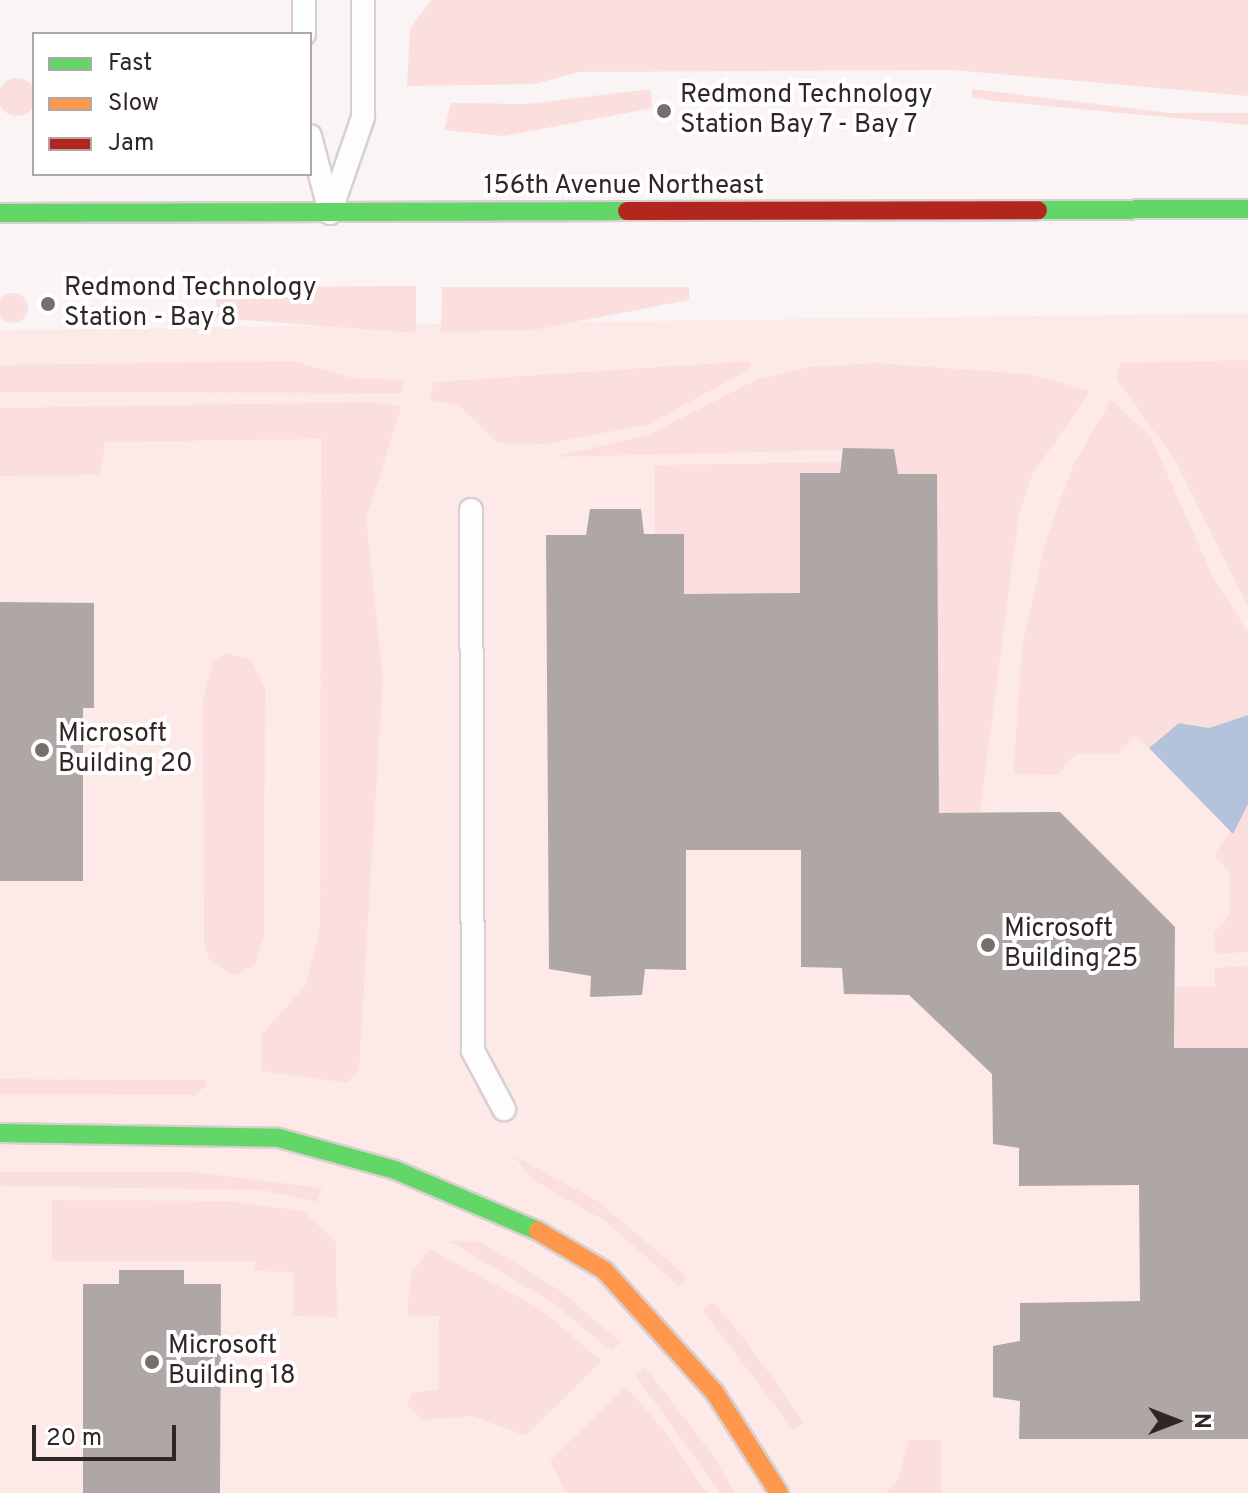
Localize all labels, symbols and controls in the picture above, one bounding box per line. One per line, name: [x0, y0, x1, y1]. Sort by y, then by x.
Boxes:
legend: [32, 32, 312, 176]
text: Fast: [108, 49, 152, 79]
place label: Redmond Technology Station Bay 7 - Bay 7: [680, 80, 933, 142]
text: Slow: [108, 89, 159, 119]
marker: Redmond Technology Station Bay 7 - Bay 7: [655, 102, 673, 120]
text: Jam: [108, 129, 154, 159]
street label: 156th Avenue Northeast: [483, 171, 765, 203]
place label: Redmond Technology Station - Bay 8: [64, 273, 317, 334]
marker: Redmond Technology Station - Bay 8: [39, 295, 57, 313]
place label: Microsoft Building 20: [58, 719, 193, 780]
marker: Microsoft Building 20: [33, 741, 51, 759]
place label: Microsoft Building 25: [1004, 914, 1138, 976]
marker: Microsoft Building 25: [979, 936, 997, 954]
place label: Microsoft Building 18: [168, 1331, 296, 1392]
marker: Microsoft Building 18: [143, 1353, 161, 1371]
north arrow: [1136, 1381, 1216, 1461]
scale bar: [36, 1409, 180, 1459]
text: N: [1187, 1413, 1214, 1429]
text: 20 m: [46, 1424, 102, 1454]

